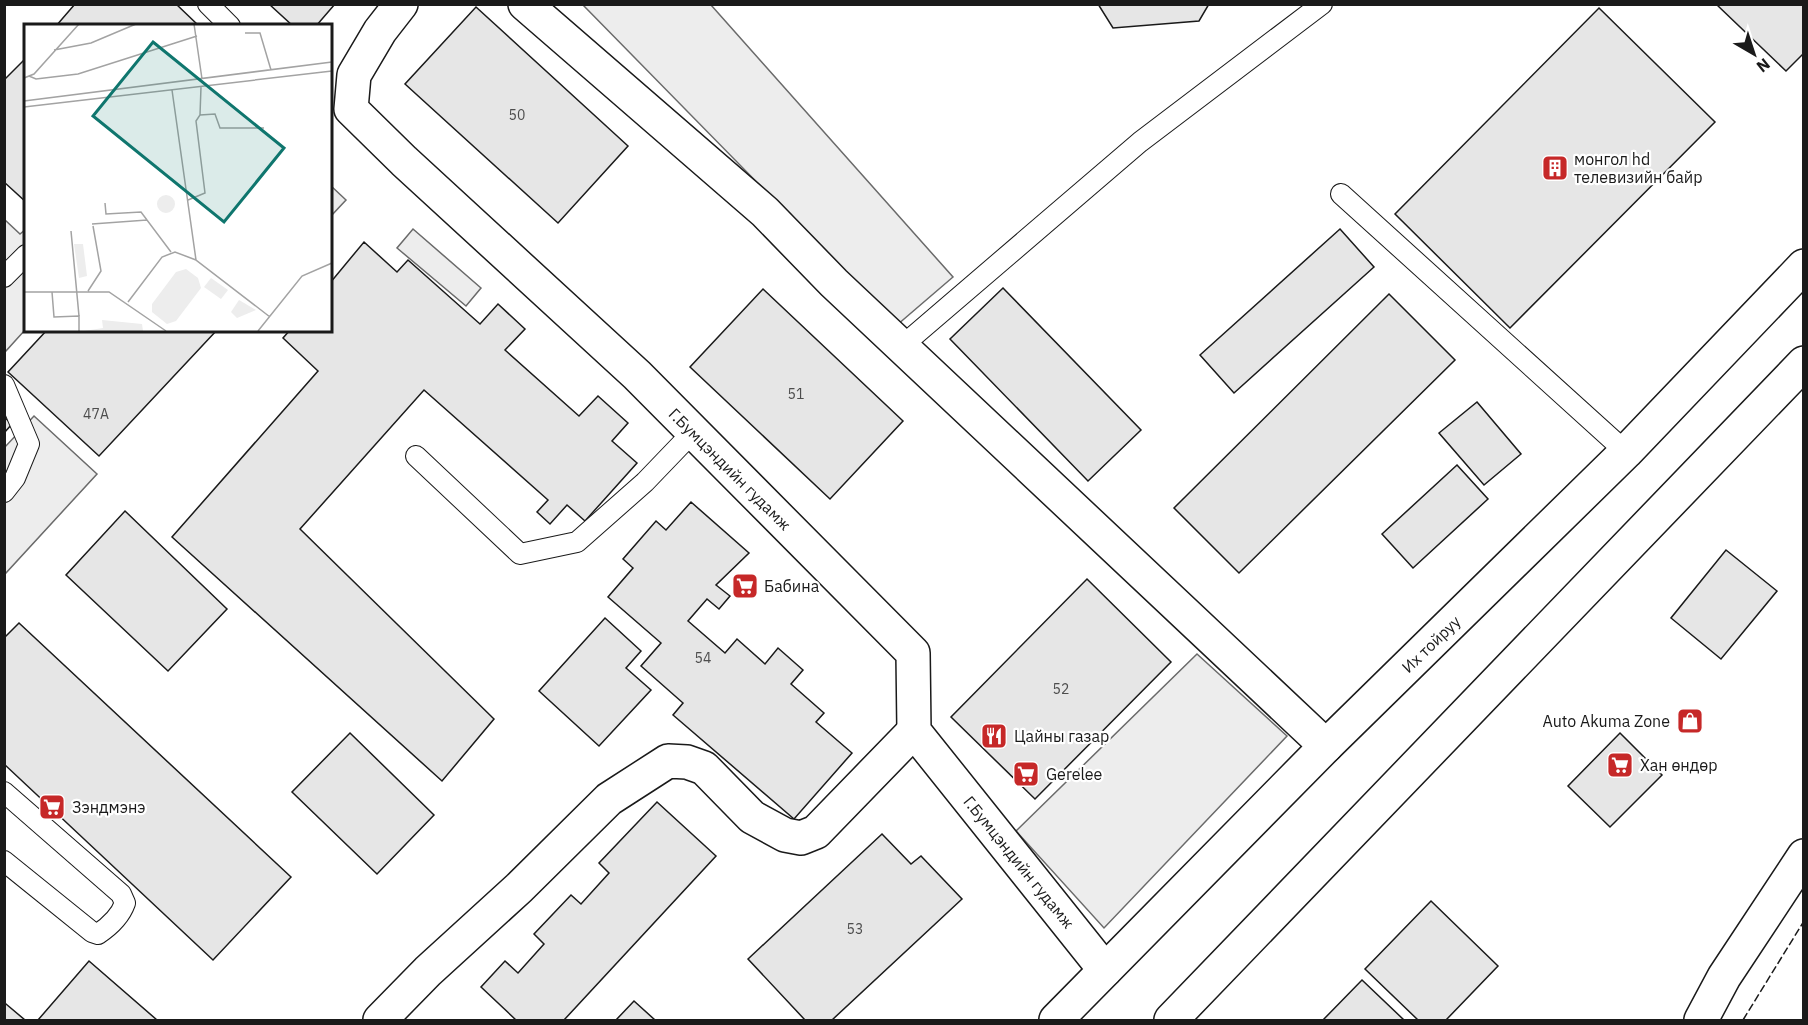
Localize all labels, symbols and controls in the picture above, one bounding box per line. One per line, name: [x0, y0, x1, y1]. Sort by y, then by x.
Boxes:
inset map: [24, 24, 332, 332]
north arrow: [1724, 24, 1784, 84]
text: N: [1753, 54, 1774, 77]
house number: 50: [509, 106, 525, 124]
place label: монгол hd телевизийн байр: [1574, 149, 1703, 187]
building icon: монгол hd телевизийн байр: [1540, 153, 1570, 183]
house number: 51: [788, 385, 804, 403]
street label: Г.Бумцэндийн гудамж: [665, 404, 795, 534]
house number: 47A: [83, 405, 109, 423]
supermarket icon: Бабина: [730, 571, 760, 601]
place label: Бабина: [764, 576, 820, 596]
street label: Их тойруу: [1397, 611, 1465, 677]
house number: 54: [695, 649, 711, 667]
house number: 52: [1053, 680, 1069, 698]
shop icon: Auto Akuma Zone: [1675, 706, 1705, 736]
place label: Auto Akuma Zone: [1542, 711, 1670, 731]
restaurant icon: Цайны газар: [979, 721, 1009, 751]
place label: Цайны газар: [1014, 726, 1109, 746]
supermarket icon: Хан өндөр: [1605, 750, 1635, 780]
place label: Хан өндөр: [1640, 755, 1718, 775]
supermarket icon: Gerelee: [1011, 759, 1041, 789]
place label: Gerelee: [1046, 764, 1103, 784]
supermarket icon: Зэндмэнэ: [37, 792, 67, 822]
street label: Г.Бумцэндийн гудамж: [959, 792, 1079, 932]
place label: Зэндмэнэ: [72, 797, 146, 817]
house number: 53: [847, 920, 863, 938]

